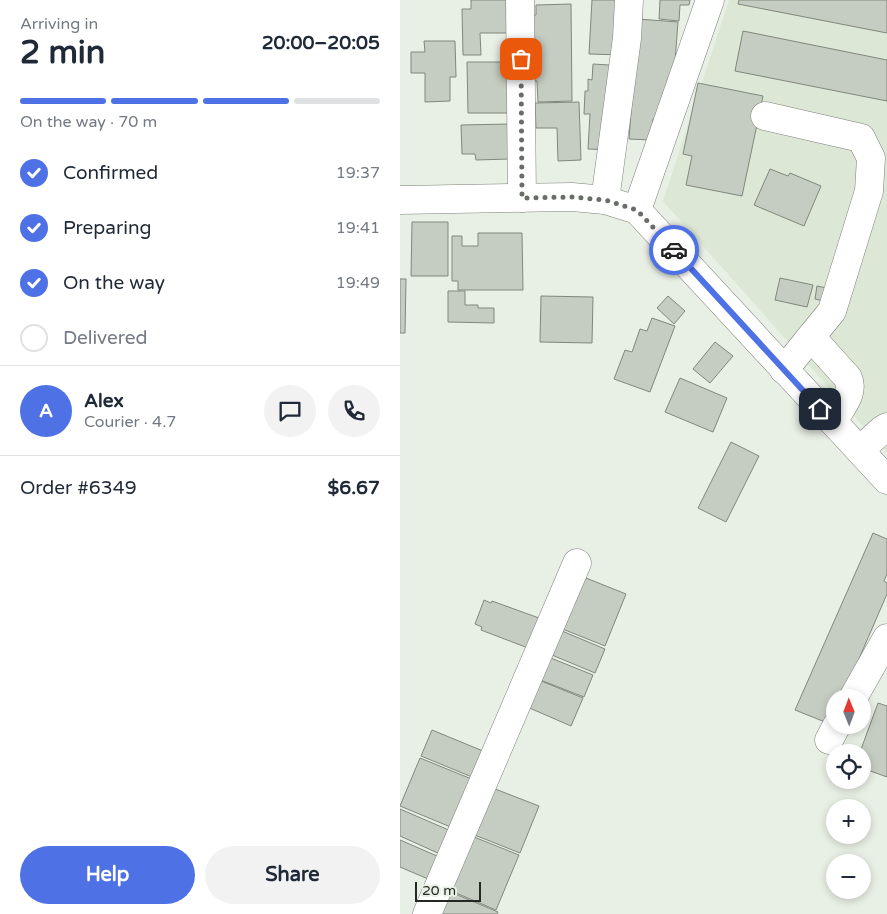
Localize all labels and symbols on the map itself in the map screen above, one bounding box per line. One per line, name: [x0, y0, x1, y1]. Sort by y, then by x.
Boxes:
pin: [500, 38, 542, 80]
courier: [649, 225, 699, 275]
pin: [799, 388, 841, 430]
north arrow: [826, 689, 871, 734]
scale bar: [415, 879, 481, 902]

